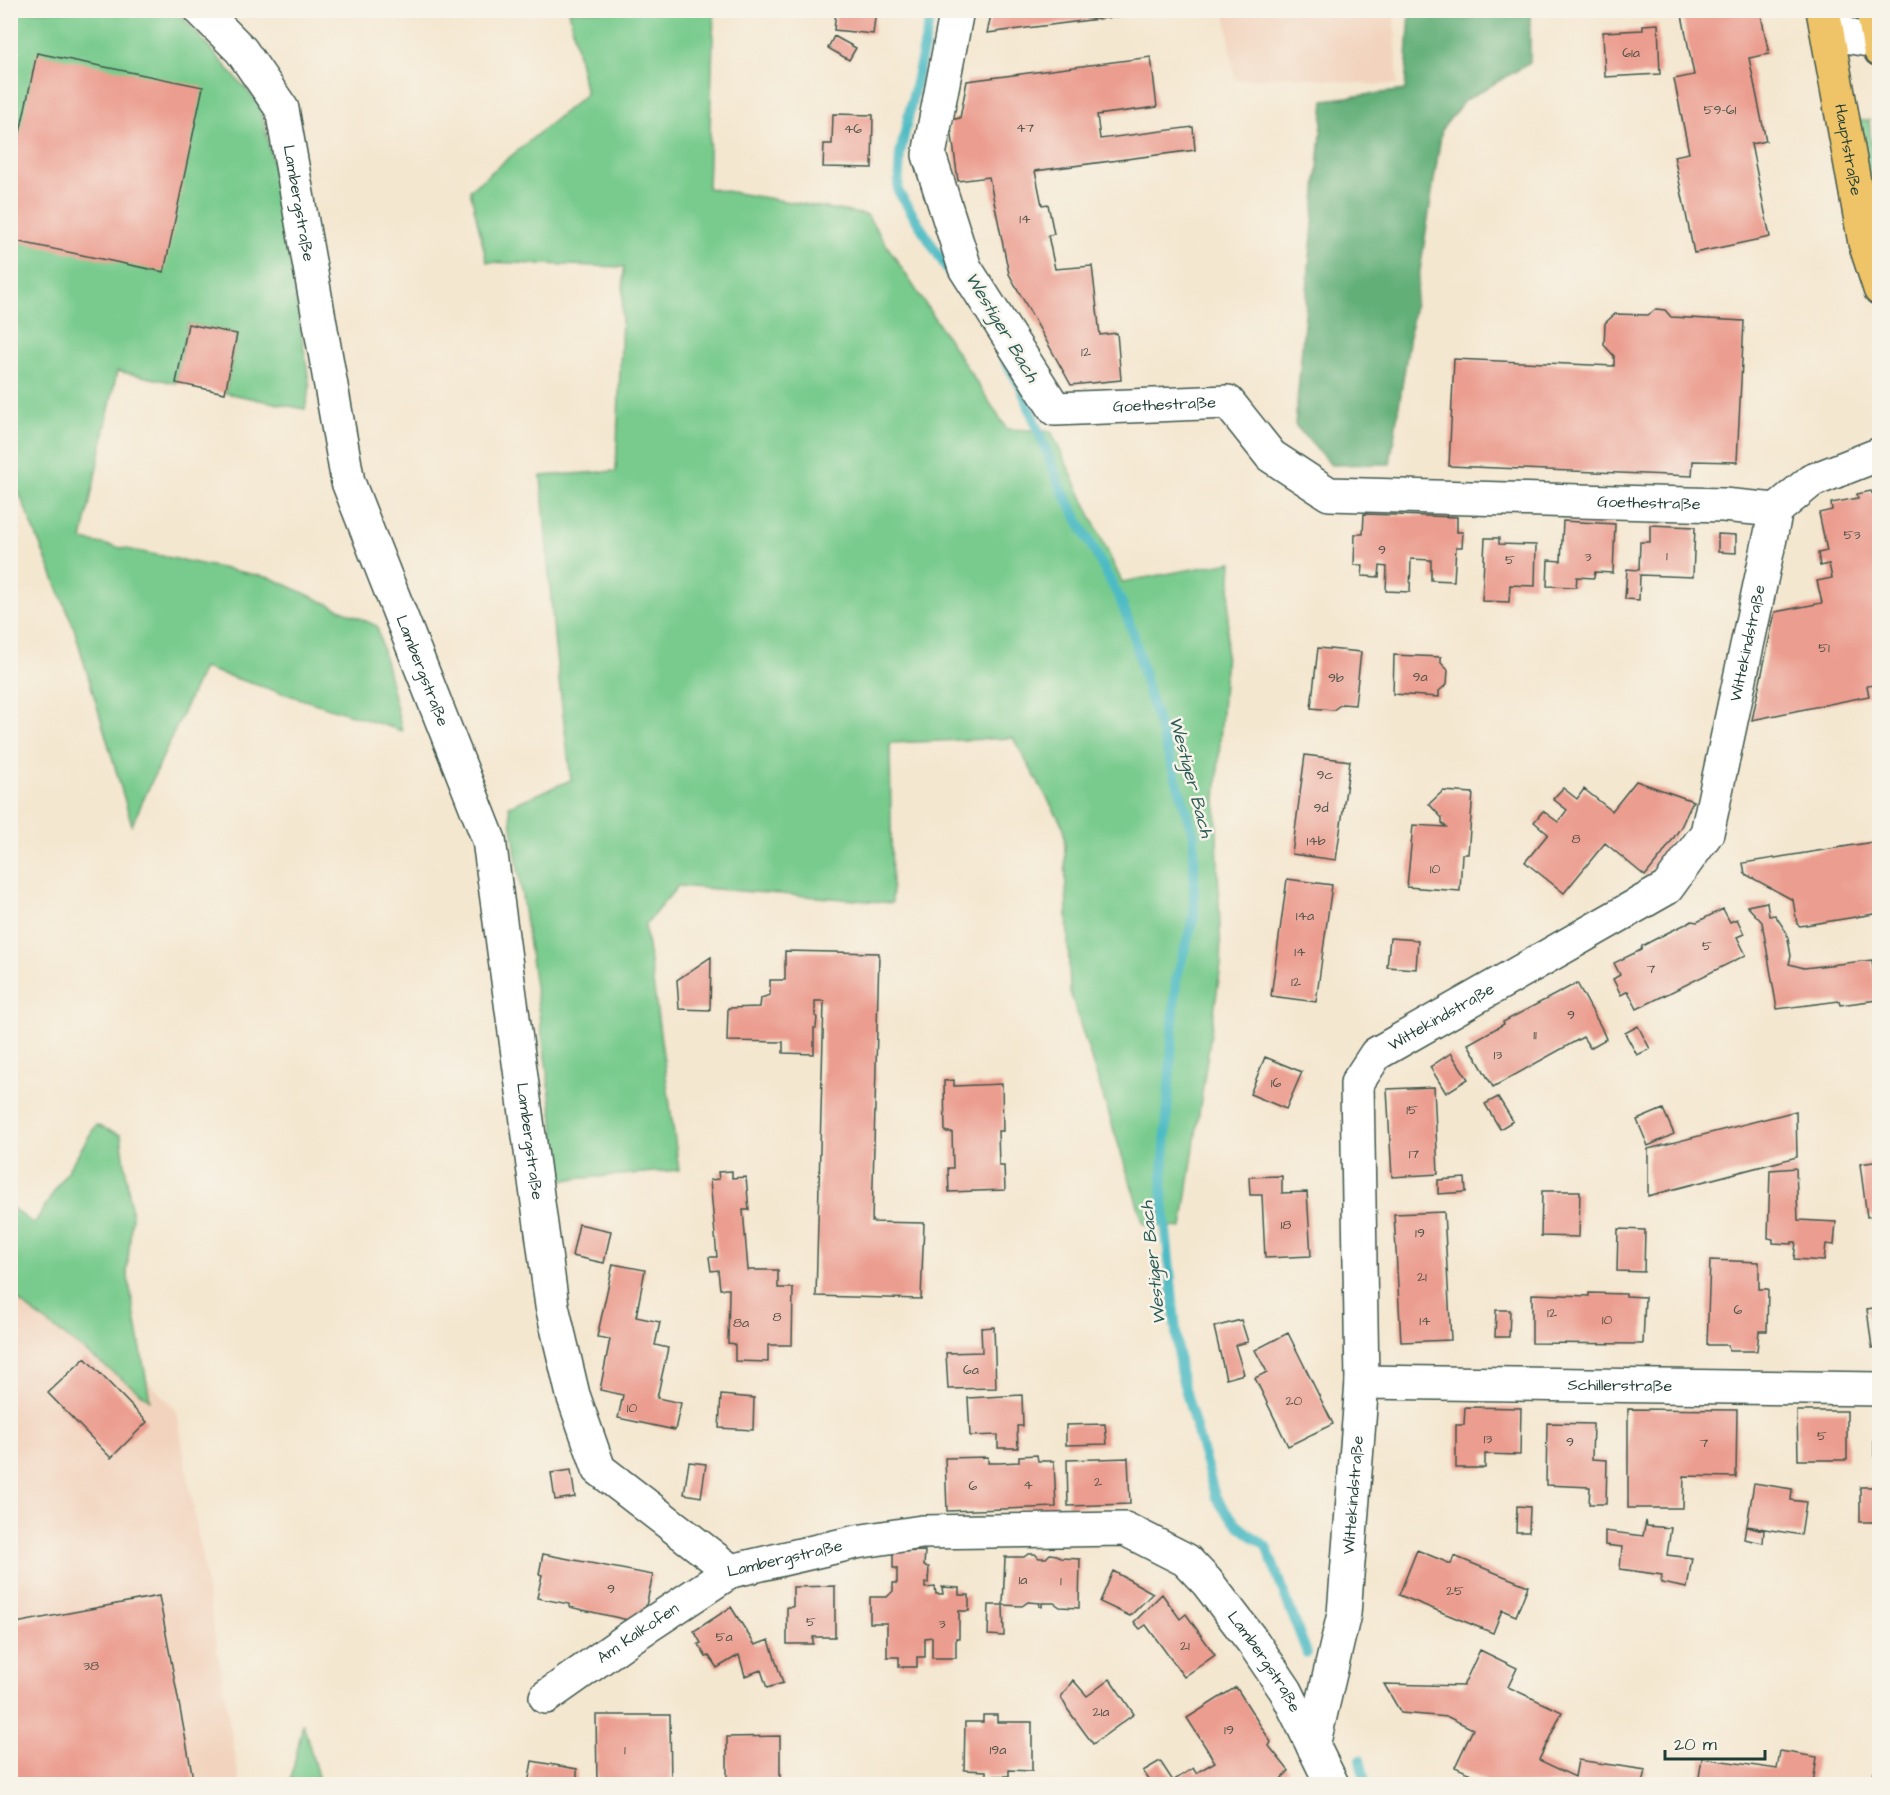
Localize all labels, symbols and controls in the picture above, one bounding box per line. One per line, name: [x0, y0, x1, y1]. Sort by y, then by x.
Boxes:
house number: 61a: [1622, 43, 1640, 63]
house number: 59-61: [1704, 100, 1737, 120]
street label: Hauptstraße: [1829, 102, 1867, 198]
house number: 47: [1016, 118, 1034, 138]
house number: 46: [844, 119, 862, 139]
street label: Lambergstraße: [278, 143, 320, 263]
house number: 14: [1019, 209, 1031, 229]
water label: Westiger Bach: [958, 267, 1045, 388]
house number: 12: [1081, 342, 1091, 362]
street label: Goethestraße: [1112, 391, 1217, 418]
street label: Goethestraße: [1597, 490, 1701, 515]
house number: 53: [1843, 525, 1861, 545]
house number: 9: [1378, 540, 1386, 560]
house number: 1: [1666, 546, 1668, 566]
house number: 3: [1584, 547, 1592, 567]
house number: 5: [1505, 550, 1515, 570]
street label: Wittekindstraße: [1724, 582, 1771, 704]
street label: Lambergstraße: [390, 612, 454, 730]
house number: 51: [1818, 638, 1830, 658]
house number: 9a: [1412, 667, 1428, 687]
house number: 9b: [1328, 668, 1344, 688]
water label: Westiger Bach: [1162, 714, 1219, 841]
house number: 9c: [1317, 765, 1334, 785]
house number: 9d: [1313, 798, 1329, 818]
house number: 8: [1571, 829, 1581, 849]
house number: 14b: [1306, 831, 1326, 851]
house number: 10: [1430, 859, 1440, 879]
house number: 14a: [1296, 906, 1314, 926]
house number: 5: [1702, 936, 1712, 956]
house number: 14: [1294, 942, 1306, 962]
house number: 7: [1647, 959, 1656, 979]
house number: 12: [1291, 972, 1301, 992]
street label: Wittekindstraße: [1384, 978, 1499, 1056]
house number: 9: [1567, 1005, 1575, 1025]
house number: 11: [1533, 1025, 1537, 1045]
house number: 13: [1494, 1045, 1502, 1065]
house number: 16: [1271, 1073, 1282, 1093]
street label: Lambergstraße: [511, 1081, 549, 1202]
house number: 15: [1406, 1100, 1418, 1120]
house number: 17: [1409, 1144, 1420, 1164]
water label: Westiger Bach: [1134, 1199, 1173, 1326]
house number: 18: [1281, 1215, 1291, 1235]
house number: 19: [1415, 1223, 1425, 1243]
house number: 21: [1417, 1267, 1427, 1287]
house number: 6: [1734, 1300, 1743, 1320]
house number: 12: [1547, 1303, 1557, 1323]
house number: 8: [772, 1307, 782, 1327]
house number: 10: [1602, 1310, 1612, 1330]
house number: 14: [1419, 1311, 1431, 1331]
house number: 8a: [733, 1313, 749, 1333]
house number: 6a: [963, 1360, 979, 1380]
street label: Schillerstraße: [1567, 1374, 1673, 1397]
house number: 20: [1286, 1391, 1303, 1411]
house number: 10: [627, 1398, 637, 1418]
house number: 5: [1817, 1426, 1827, 1446]
house number: 13: [1484, 1429, 1492, 1449]
house number: 9: [1566, 1432, 1574, 1452]
house number: 7: [1700, 1433, 1709, 1453]
street label: Wittekindstraße: [1338, 1434, 1369, 1555]
house number: 2: [1094, 1472, 1102, 1492]
house number: 4: [1023, 1475, 1033, 1495]
house number: 6: [969, 1476, 978, 1496]
street label: Lambergstraße: [725, 1534, 845, 1583]
house number: 1a: [1019, 1570, 1027, 1590]
house number: 1: [1060, 1571, 1062, 1591]
house number: 9: [607, 1579, 615, 1599]
house number: 25: [1446, 1581, 1464, 1601]
street label: Am Kalkofen: [593, 1597, 683, 1669]
street label: Lambergstraße: [1222, 1606, 1306, 1716]
house number: 5: [806, 1612, 816, 1632]
house number: 3: [938, 1614, 946, 1634]
house number: 5a: [715, 1627, 733, 1647]
house number: 21: [1180, 1636, 1190, 1656]
house number: 38: [83, 1656, 99, 1676]
house number: 21a: [1093, 1702, 1109, 1722]
house number: 19: [1224, 1720, 1234, 1740]
scale bar: [1665, 1723, 1766, 1761]
text: 20 m: [1674, 1732, 1717, 1757]
house number: 1: [624, 1740, 626, 1760]
house number: 19a: [990, 1740, 1006, 1760]

